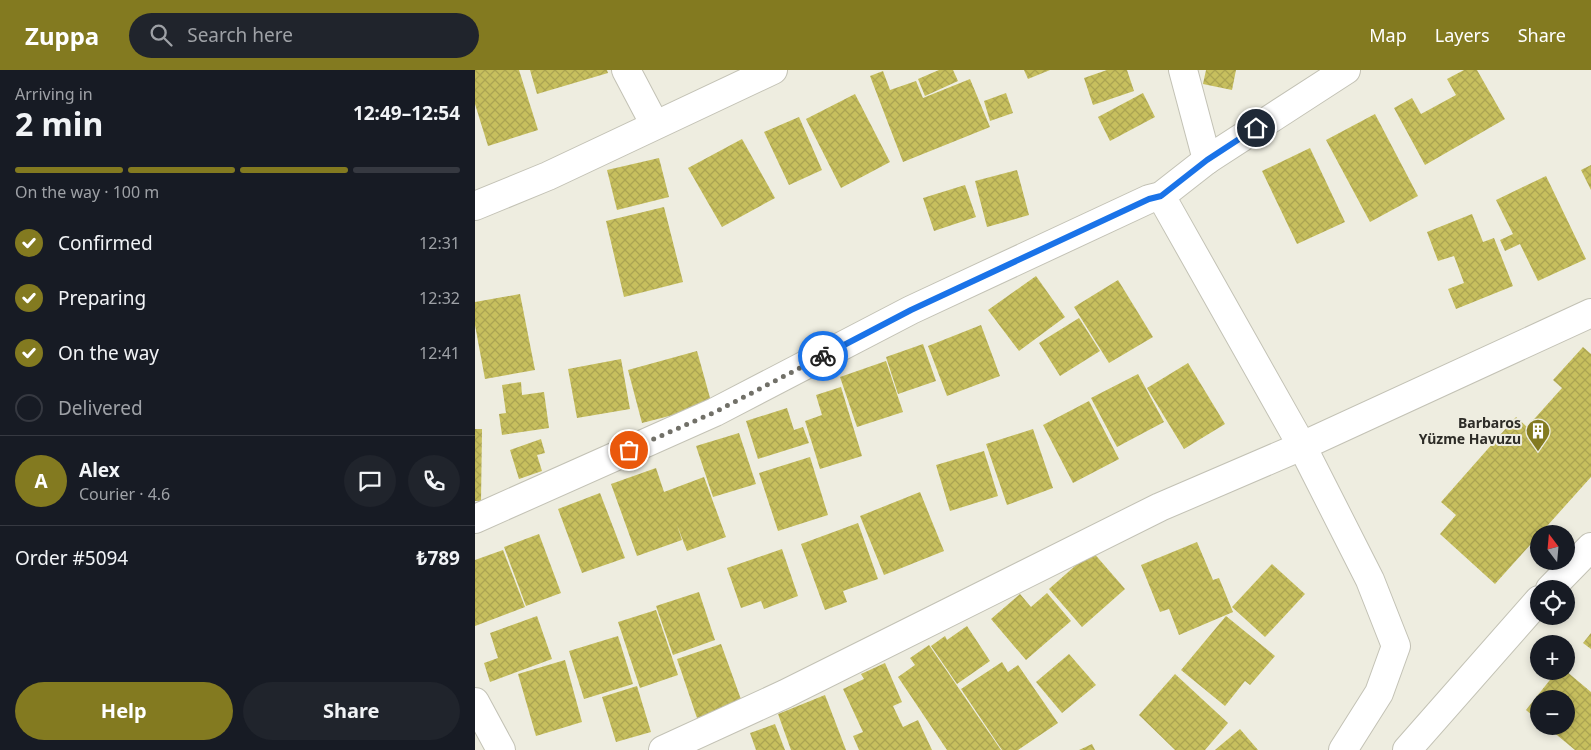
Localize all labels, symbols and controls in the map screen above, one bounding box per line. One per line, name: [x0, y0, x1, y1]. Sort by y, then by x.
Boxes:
search box: [129, 13, 479, 58]
text: Zuppa: [25, 19, 99, 52]
icon: search: [147, 21, 175, 49]
text: Search here: [187, 22, 293, 48]
text: Map: [1369, 23, 1407, 47]
text: Layers: [1435, 23, 1490, 47]
text: Share: [1518, 23, 1566, 47]
text: Arriving in: [15, 83, 93, 105]
text: 12:49–12:54: [353, 100, 460, 126]
text: 2 min: [15, 102, 103, 145]
pin: [1235, 107, 1277, 149]
icon: home: [1242, 114, 1270, 142]
text: On the way · 100 m: [15, 181, 159, 203]
icon: check: [15, 229, 43, 257]
text: Confirmed: [58, 230, 153, 256]
text: 12:31: [419, 232, 460, 254]
icon: check: [15, 284, 43, 312]
text: Preparing: [58, 285, 146, 311]
text: 12:32: [419, 287, 460, 309]
courier: [798, 331, 848, 381]
icon: check: [15, 339, 43, 367]
text: On the way: [58, 340, 159, 366]
text: 12:41: [419, 342, 460, 364]
icon: bike: [809, 342, 837, 370]
text: Delivered: [58, 395, 143, 421]
place label: Barbaros Yüzme Havuzu: [1419, 413, 1521, 448]
building icon: Barbaros Yüzme Havuzu: [1525, 418, 1551, 452]
pin: [608, 429, 650, 471]
icon: bag: [615, 436, 643, 464]
button: chat: [344, 455, 396, 507]
button: phone: [408, 455, 460, 507]
text: Alex: [79, 457, 120, 483]
text: A: [34, 468, 48, 494]
text: Courier · 4.6: [79, 483, 170, 505]
north arrow: [1530, 525, 1575, 570]
map controls: [1530, 525, 1575, 735]
text: Order #5094: [15, 545, 128, 571]
text: ₺789: [417, 545, 460, 571]
button: locate: [1530, 580, 1575, 625]
button: +: [1530, 635, 1575, 680]
button: Help: [15, 682, 233, 740]
button: Share: [243, 682, 460, 740]
button: −: [1530, 690, 1575, 735]

